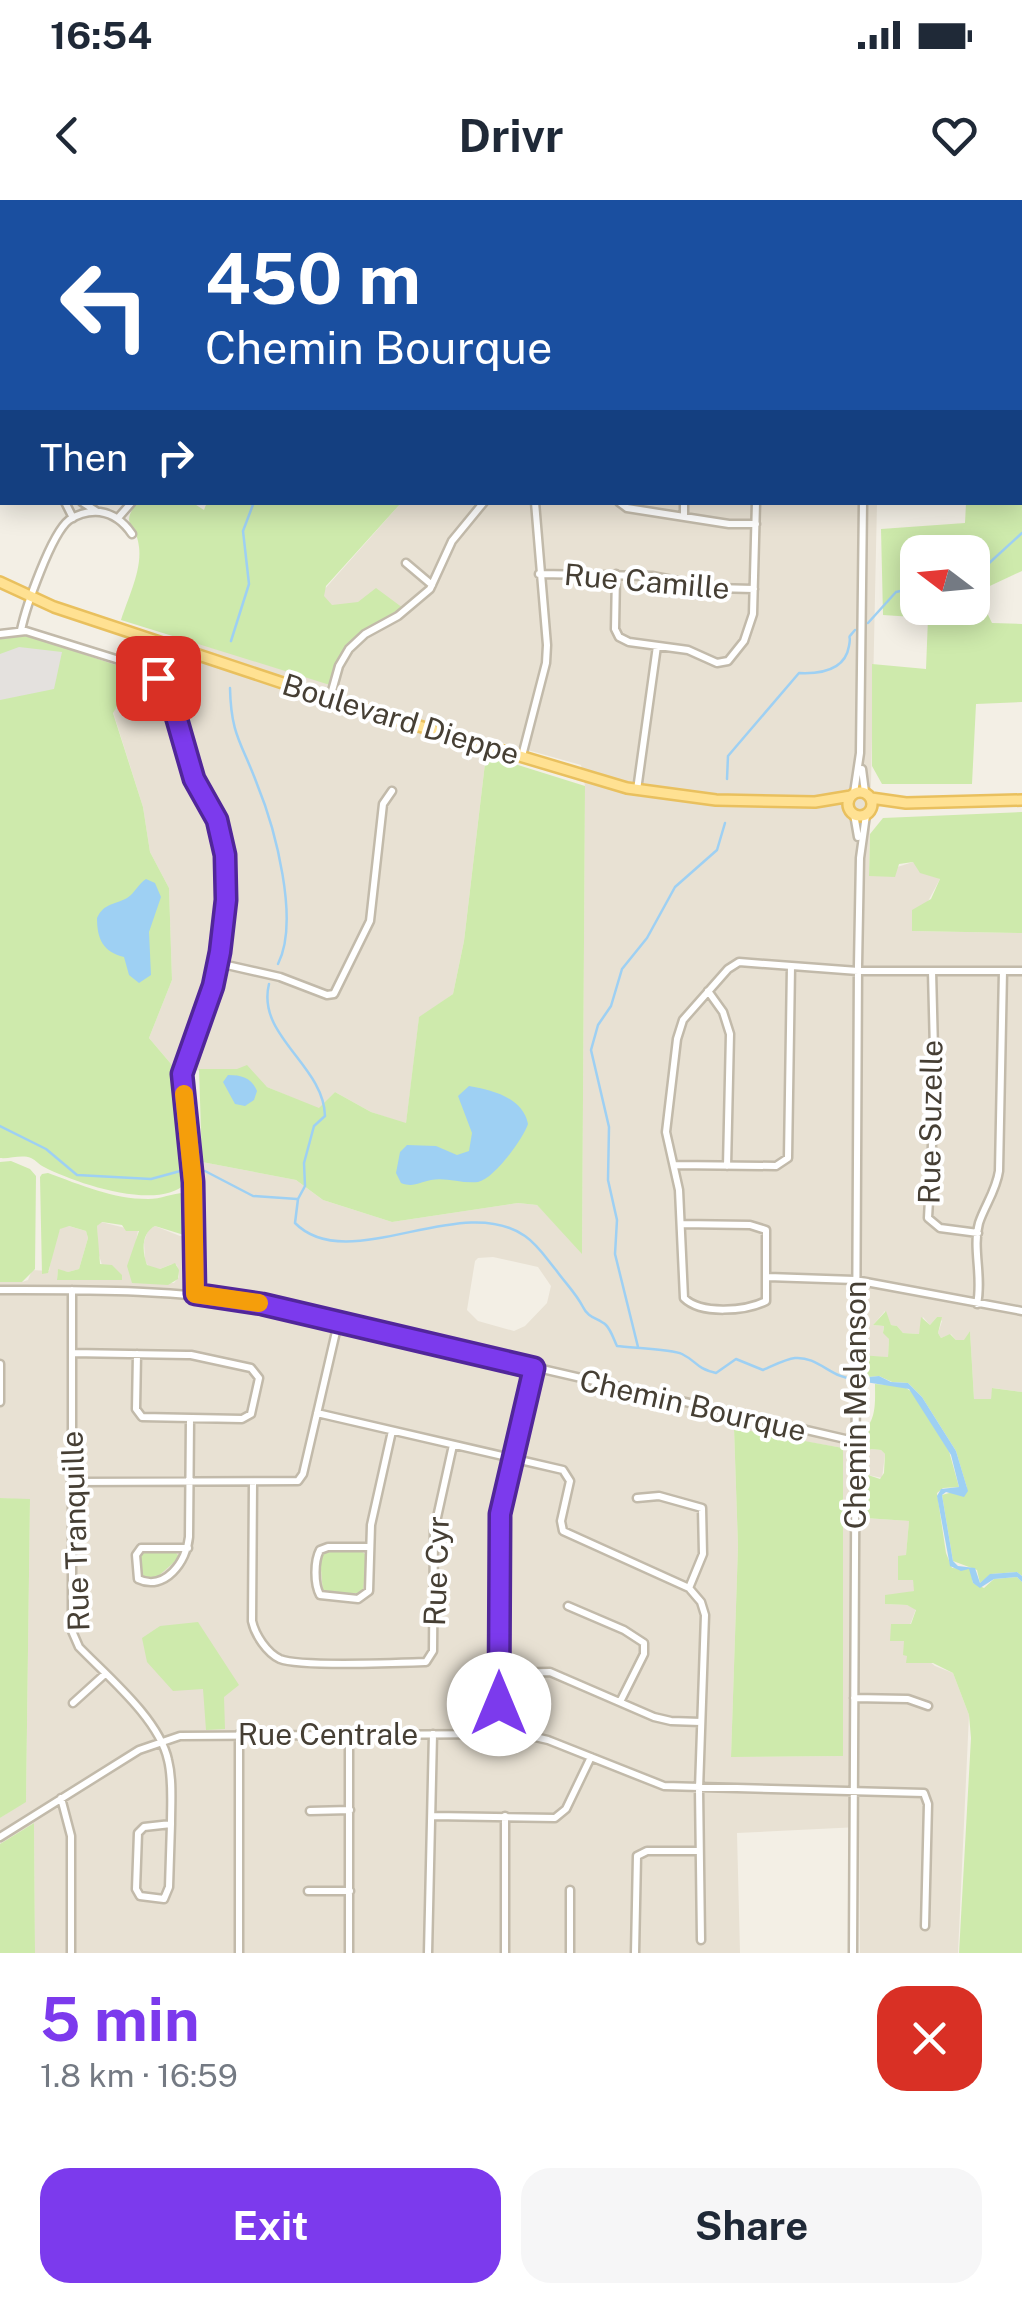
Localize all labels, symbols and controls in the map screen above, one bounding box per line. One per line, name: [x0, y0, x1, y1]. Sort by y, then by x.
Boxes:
text: 16:54: [50, 13, 152, 58]
icon: back: [40, 108, 95, 163]
icon: heart: [927, 108, 982, 163]
text: Drivr: [459, 109, 563, 162]
text: 450 m: [205, 237, 421, 320]
icon: left: [40, 240, 170, 370]
text: Chemin Bourque: [205, 321, 552, 374]
icon: right: [148, 430, 203, 485]
text: Then: [40, 435, 128, 480]
north arrow: [900, 535, 990, 625]
map controls: [900, 535, 990, 625]
street label: Rue Camille: [563, 556, 731, 606]
pin: [116, 636, 201, 721]
icon: arrive: [131, 651, 186, 706]
street label: Boulevard Dieppe: [278, 666, 524, 772]
street label: Rue Suzelle: [911, 1040, 949, 1204]
street label: Chemin Melanson: [837, 1281, 873, 1529]
street label: Chemin Bourque: [576, 1361, 810, 1449]
street label: Rue Tranquille: [54, 1430, 96, 1632]
street label: Rue Cyr: [416, 1515, 456, 1627]
position arrow: [447, 1652, 551, 1756]
street label: Rue Centrale: [238, 1716, 418, 1752]
text: 5 min: [40, 1984, 200, 2055]
button: close: [877, 1986, 982, 2091]
text: 1.8 km · 16:59: [40, 2057, 238, 2094]
button: Exit: [40, 2168, 501, 2283]
button: Share: [521, 2168, 982, 2283]

